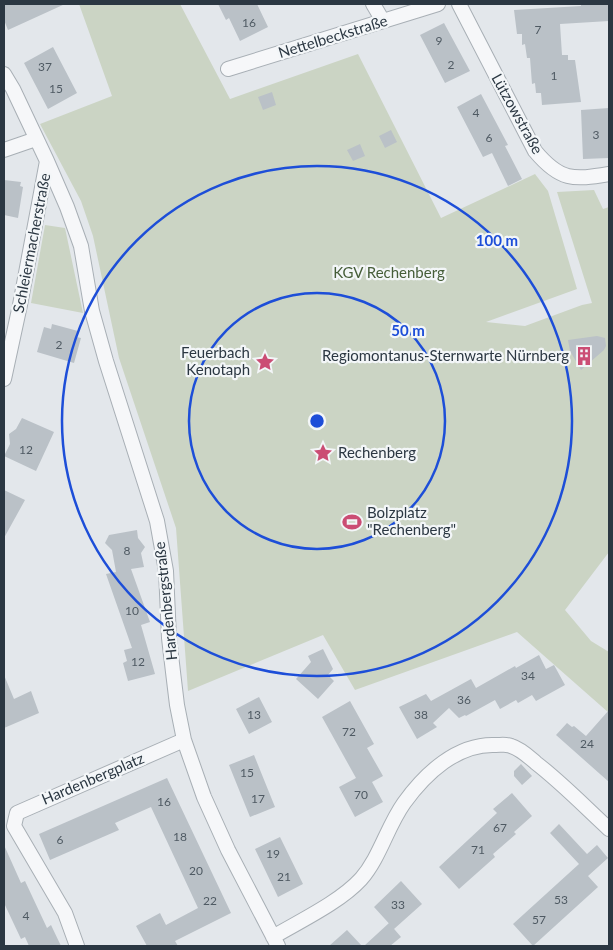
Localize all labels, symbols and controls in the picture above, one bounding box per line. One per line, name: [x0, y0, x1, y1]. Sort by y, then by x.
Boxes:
street label: Nettelbeckstraße: [276, 11, 390, 61]
house number: 16: [242, 15, 256, 30]
house number: 7: [535, 22, 542, 37]
house number: 9: [436, 33, 443, 48]
house number: 2: [448, 57, 455, 72]
house number: 37: [38, 59, 52, 74]
house number: 1: [551, 68, 558, 83]
street label: Lützowstraße: [488, 70, 547, 157]
house number: 15: [49, 81, 63, 96]
house number: 4: [473, 105, 480, 120]
house number: 3: [593, 127, 600, 142]
house number: 6: [486, 130, 493, 145]
street label: Schleiermacherstraße: [9, 171, 53, 314]
text: 100 m: [476, 231, 518, 249]
park label: KGV Rechenberg: [333, 263, 445, 281]
text: 50 m: [391, 321, 425, 339]
house number: 2: [56, 337, 63, 352]
place label: Feuerbach Kenotaph: [181, 343, 250, 378]
building icon: Regiomontanus-Sternwarte Nürnberg: [573, 345, 595, 367]
place label: Regiomontanus-Sternwarte Nürnberg: [322, 346, 569, 364]
place icon: Feuerbach Kenotaph: [254, 351, 276, 373]
centre of rings: [308, 412, 326, 430]
house number: 12: [19, 442, 33, 457]
place icon: Rechenberg: [312, 442, 334, 464]
place label: Rechenberg: [338, 443, 416, 461]
place label: Bolzplatz "Rechenberg": [367, 503, 456, 538]
sports icon: Bolzplatz "Rechenberg": [341, 511, 363, 533]
street label: Hardenbergstraße: [150, 541, 180, 661]
house number: 8: [124, 543, 131, 558]
house number: 10: [125, 603, 139, 618]
house number: 12: [131, 654, 145, 669]
house number: 34: [521, 668, 535, 683]
house number: 36: [457, 692, 471, 707]
house number: 13: [247, 707, 261, 722]
house number: 38: [414, 707, 428, 722]
house number: 72: [342, 724, 356, 739]
house number: 24: [580, 736, 594, 751]
street label: Hardenbergplatz: [39, 748, 147, 808]
house number: 15: [240, 765, 254, 780]
house number: 70: [354, 787, 368, 802]
house number: 17: [251, 791, 265, 806]
house number: 16: [157, 794, 171, 809]
house number: 67: [493, 820, 507, 835]
house number: 18: [173, 829, 187, 844]
house number: 6: [57, 832, 64, 847]
house number: 71: [471, 842, 485, 857]
house number: 19: [266, 846, 280, 861]
house number: 20: [189, 863, 203, 878]
house number: 21: [277, 869, 291, 884]
house number: 53: [554, 892, 568, 907]
house number: 22: [203, 893, 217, 908]
house number: 33: [391, 897, 405, 912]
house number: 4: [23, 908, 30, 923]
house number: 57: [532, 912, 546, 927]

